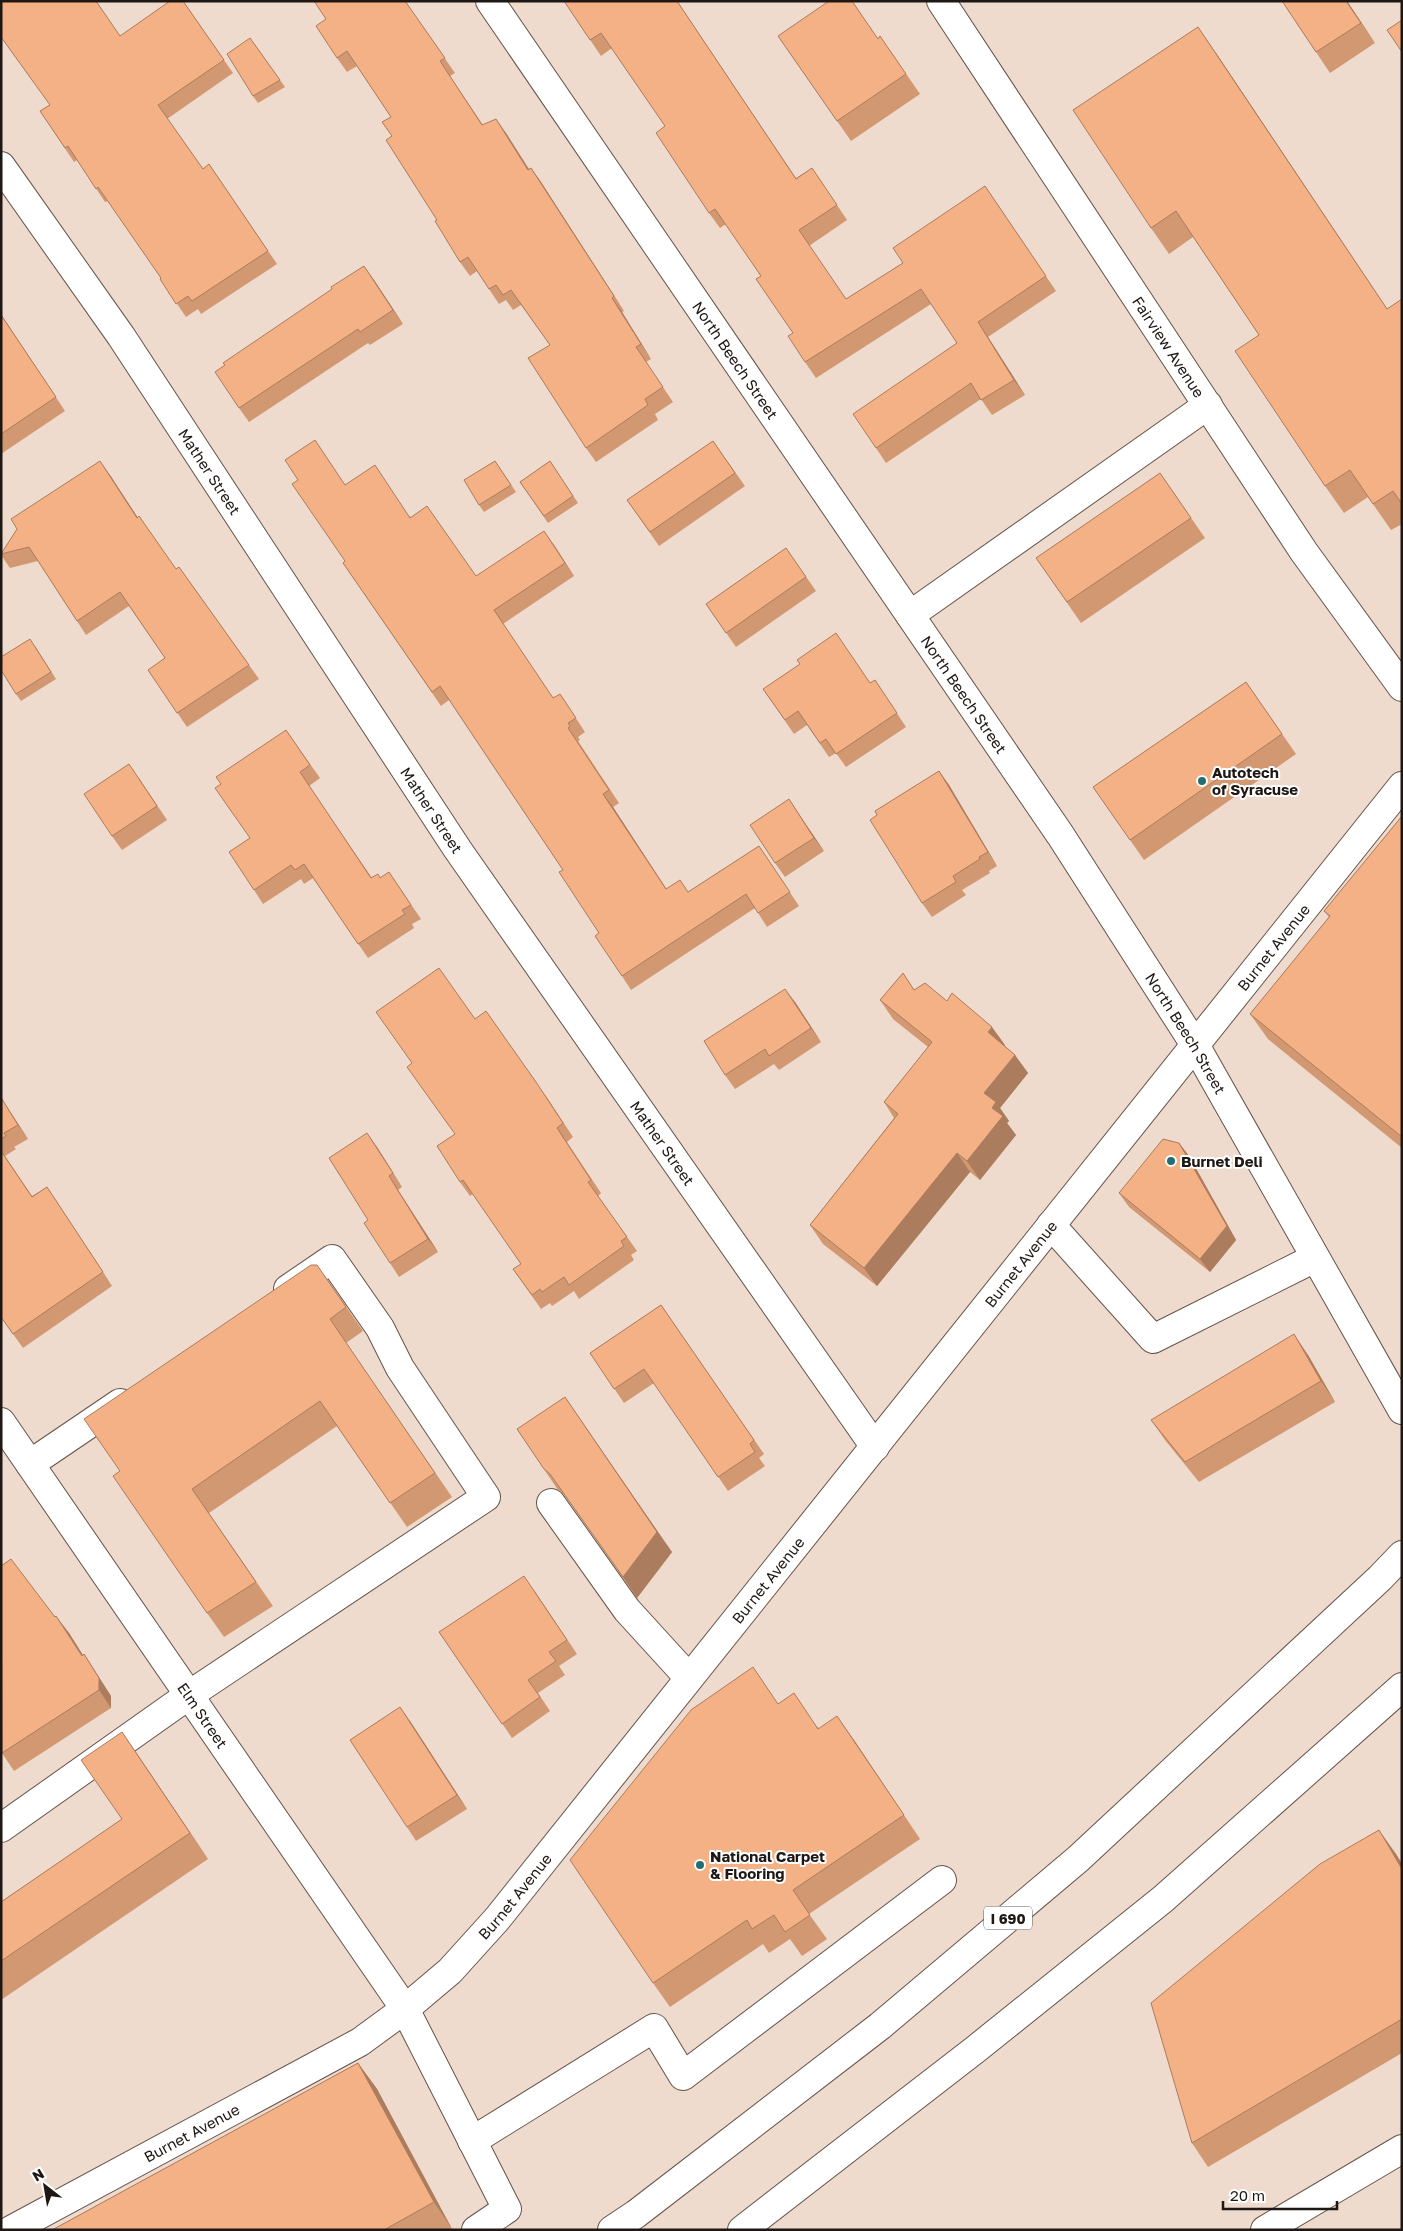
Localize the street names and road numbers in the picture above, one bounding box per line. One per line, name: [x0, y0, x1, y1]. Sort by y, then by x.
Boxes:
street label: Fairview Avenue: [1129, 293, 1209, 401]
street label: North Beech Street: [689, 298, 782, 422]
street label: Mather Street: [175, 425, 245, 518]
street label: North Beech Street: [918, 632, 1011, 757]
street label: Mather Street: [397, 764, 467, 857]
street label: Burnet Avenue: [1233, 900, 1313, 994]
street label: North Beech Street: [1142, 969, 1230, 1097]
street label: Mather Street: [627, 1097, 698, 1189]
street label: Burnet Avenue: [980, 1216, 1061, 1311]
street label: Burnet Avenue: [728, 1533, 808, 1627]
street label: Elm Street: [174, 1679, 232, 1751]
street label: Burnet Avenue: [474, 1849, 555, 1943]
road number: I 690: [984, 1906, 1032, 1930]
street label: Burnet Avenue: [141, 2100, 243, 2166]

